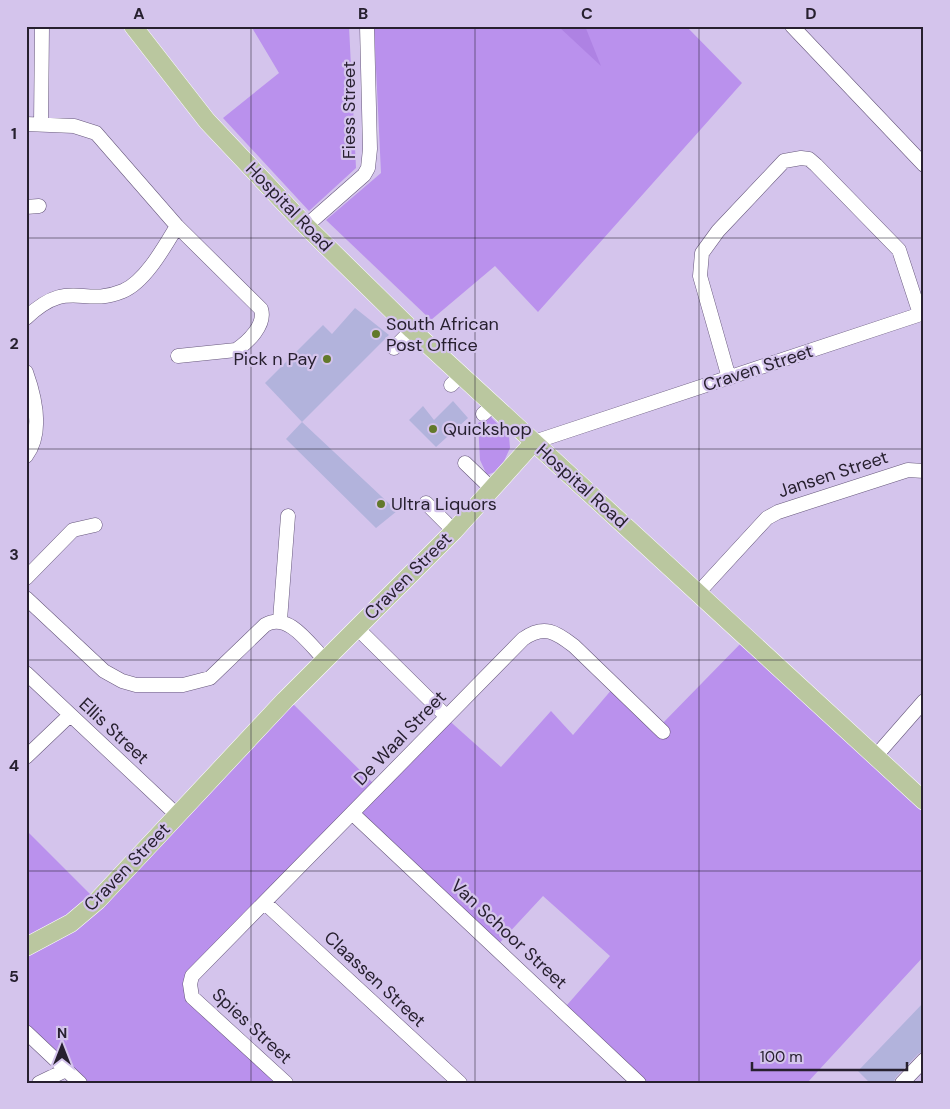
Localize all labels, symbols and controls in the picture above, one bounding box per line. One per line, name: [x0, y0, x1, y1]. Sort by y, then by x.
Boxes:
text: A: [133, 3, 145, 24]
text: B: [358, 3, 368, 24]
text: C: [581, 3, 593, 24]
text: D: [805, 3, 817, 24]
street label: Fiess Street: [337, 61, 361, 159]
text: 1: [11, 123, 17, 144]
street label: Hospital Road: [240, 157, 338, 257]
place label: South African Post Office: [386, 312, 499, 357]
marker: South African Post Office: [370, 328, 382, 340]
text: 2: [9, 333, 19, 354]
street label: Craven Street: [700, 339, 816, 397]
place label: Pick n Pay: [233, 347, 317, 371]
marker: Pick n Pay: [321, 353, 333, 365]
place label: Quickshop: [443, 417, 532, 441]
marker: Quickshop: [427, 423, 439, 435]
street label: Hospital Road: [531, 439, 633, 533]
street label: Jansen Street: [775, 445, 891, 503]
place label: Ultra Liquors: [391, 492, 497, 516]
marker: Ultra Liquors: [375, 498, 387, 510]
street label: Craven Street: [359, 527, 457, 625]
text: 3: [9, 544, 19, 565]
street label: De Waal Street: [349, 685, 451, 791]
street label: Ellis Street: [74, 692, 154, 770]
text: 4: [9, 755, 19, 776]
street label: Craven Street: [79, 818, 175, 916]
street label: Van Schoor Street: [446, 874, 572, 994]
street label: Claassen Street: [319, 926, 431, 1032]
text: 5: [9, 966, 19, 987]
street label: Spies Street: [207, 983, 297, 1069]
north arrow: [38, 1022, 88, 1072]
text: N: [57, 1024, 67, 1042]
scale bar: [752, 1039, 908, 1071]
text: 100 m: [760, 1047, 803, 1067]

